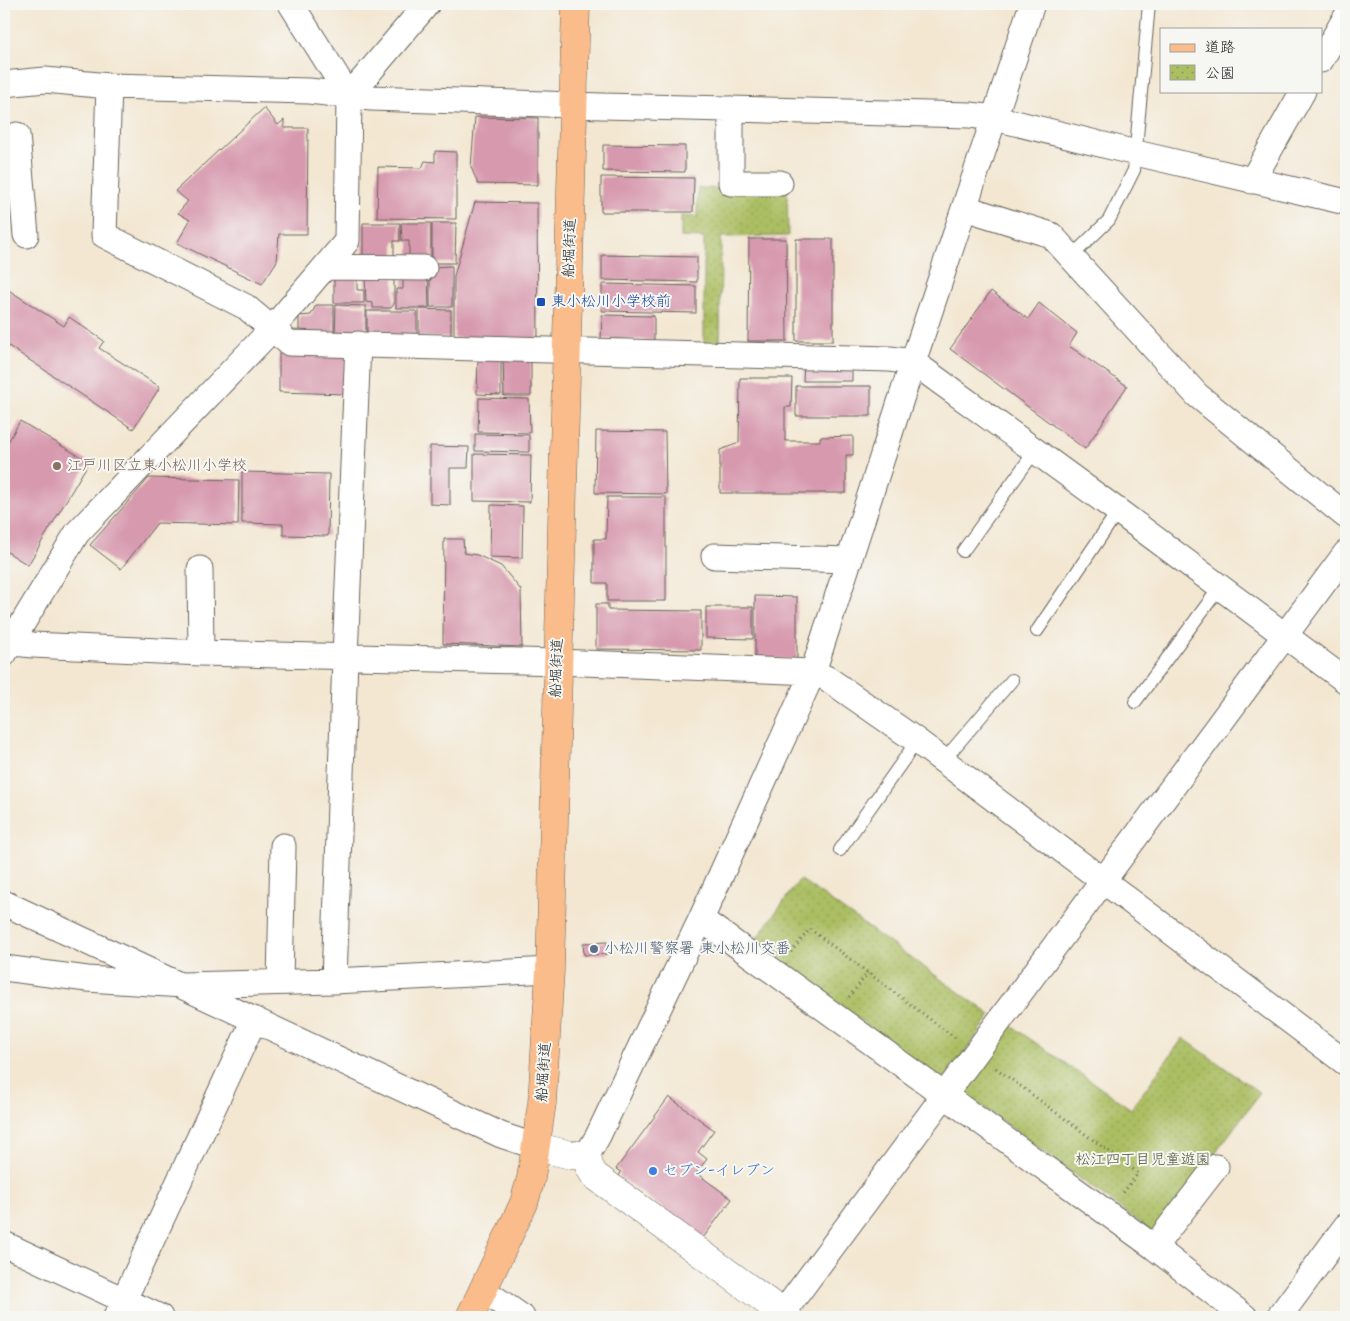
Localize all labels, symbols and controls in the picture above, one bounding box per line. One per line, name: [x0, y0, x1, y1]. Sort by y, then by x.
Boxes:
legend: [1160, 28, 1322, 92]
text: 道路: [1205, 36, 1235, 60]
text: 公園: [1205, 62, 1235, 86]
street label: 船堀街道: [557, 218, 583, 278]
place label: 東小松川小学校前: [551, 290, 671, 314]
marker: 東小松川小学校前: [535, 296, 547, 308]
place label: 江戸川区立東小松川小学校: [67, 454, 247, 478]
marker: 江戸川区立東小松川小学校: [51, 460, 63, 472]
street label: 船堀街道: [544, 638, 570, 698]
place label: 小松川警察署 東小松川交番: [604, 937, 790, 961]
marker: 小松川警察署 東小松川交番: [588, 943, 600, 955]
street label: 船堀街道: [530, 1041, 558, 1103]
park label: 松江四丁目児童遊園: [1075, 1148, 1211, 1172]
place label: セブン-イレブン: [663, 1159, 775, 1183]
marker: セブン-イレブン: [647, 1165, 659, 1177]

